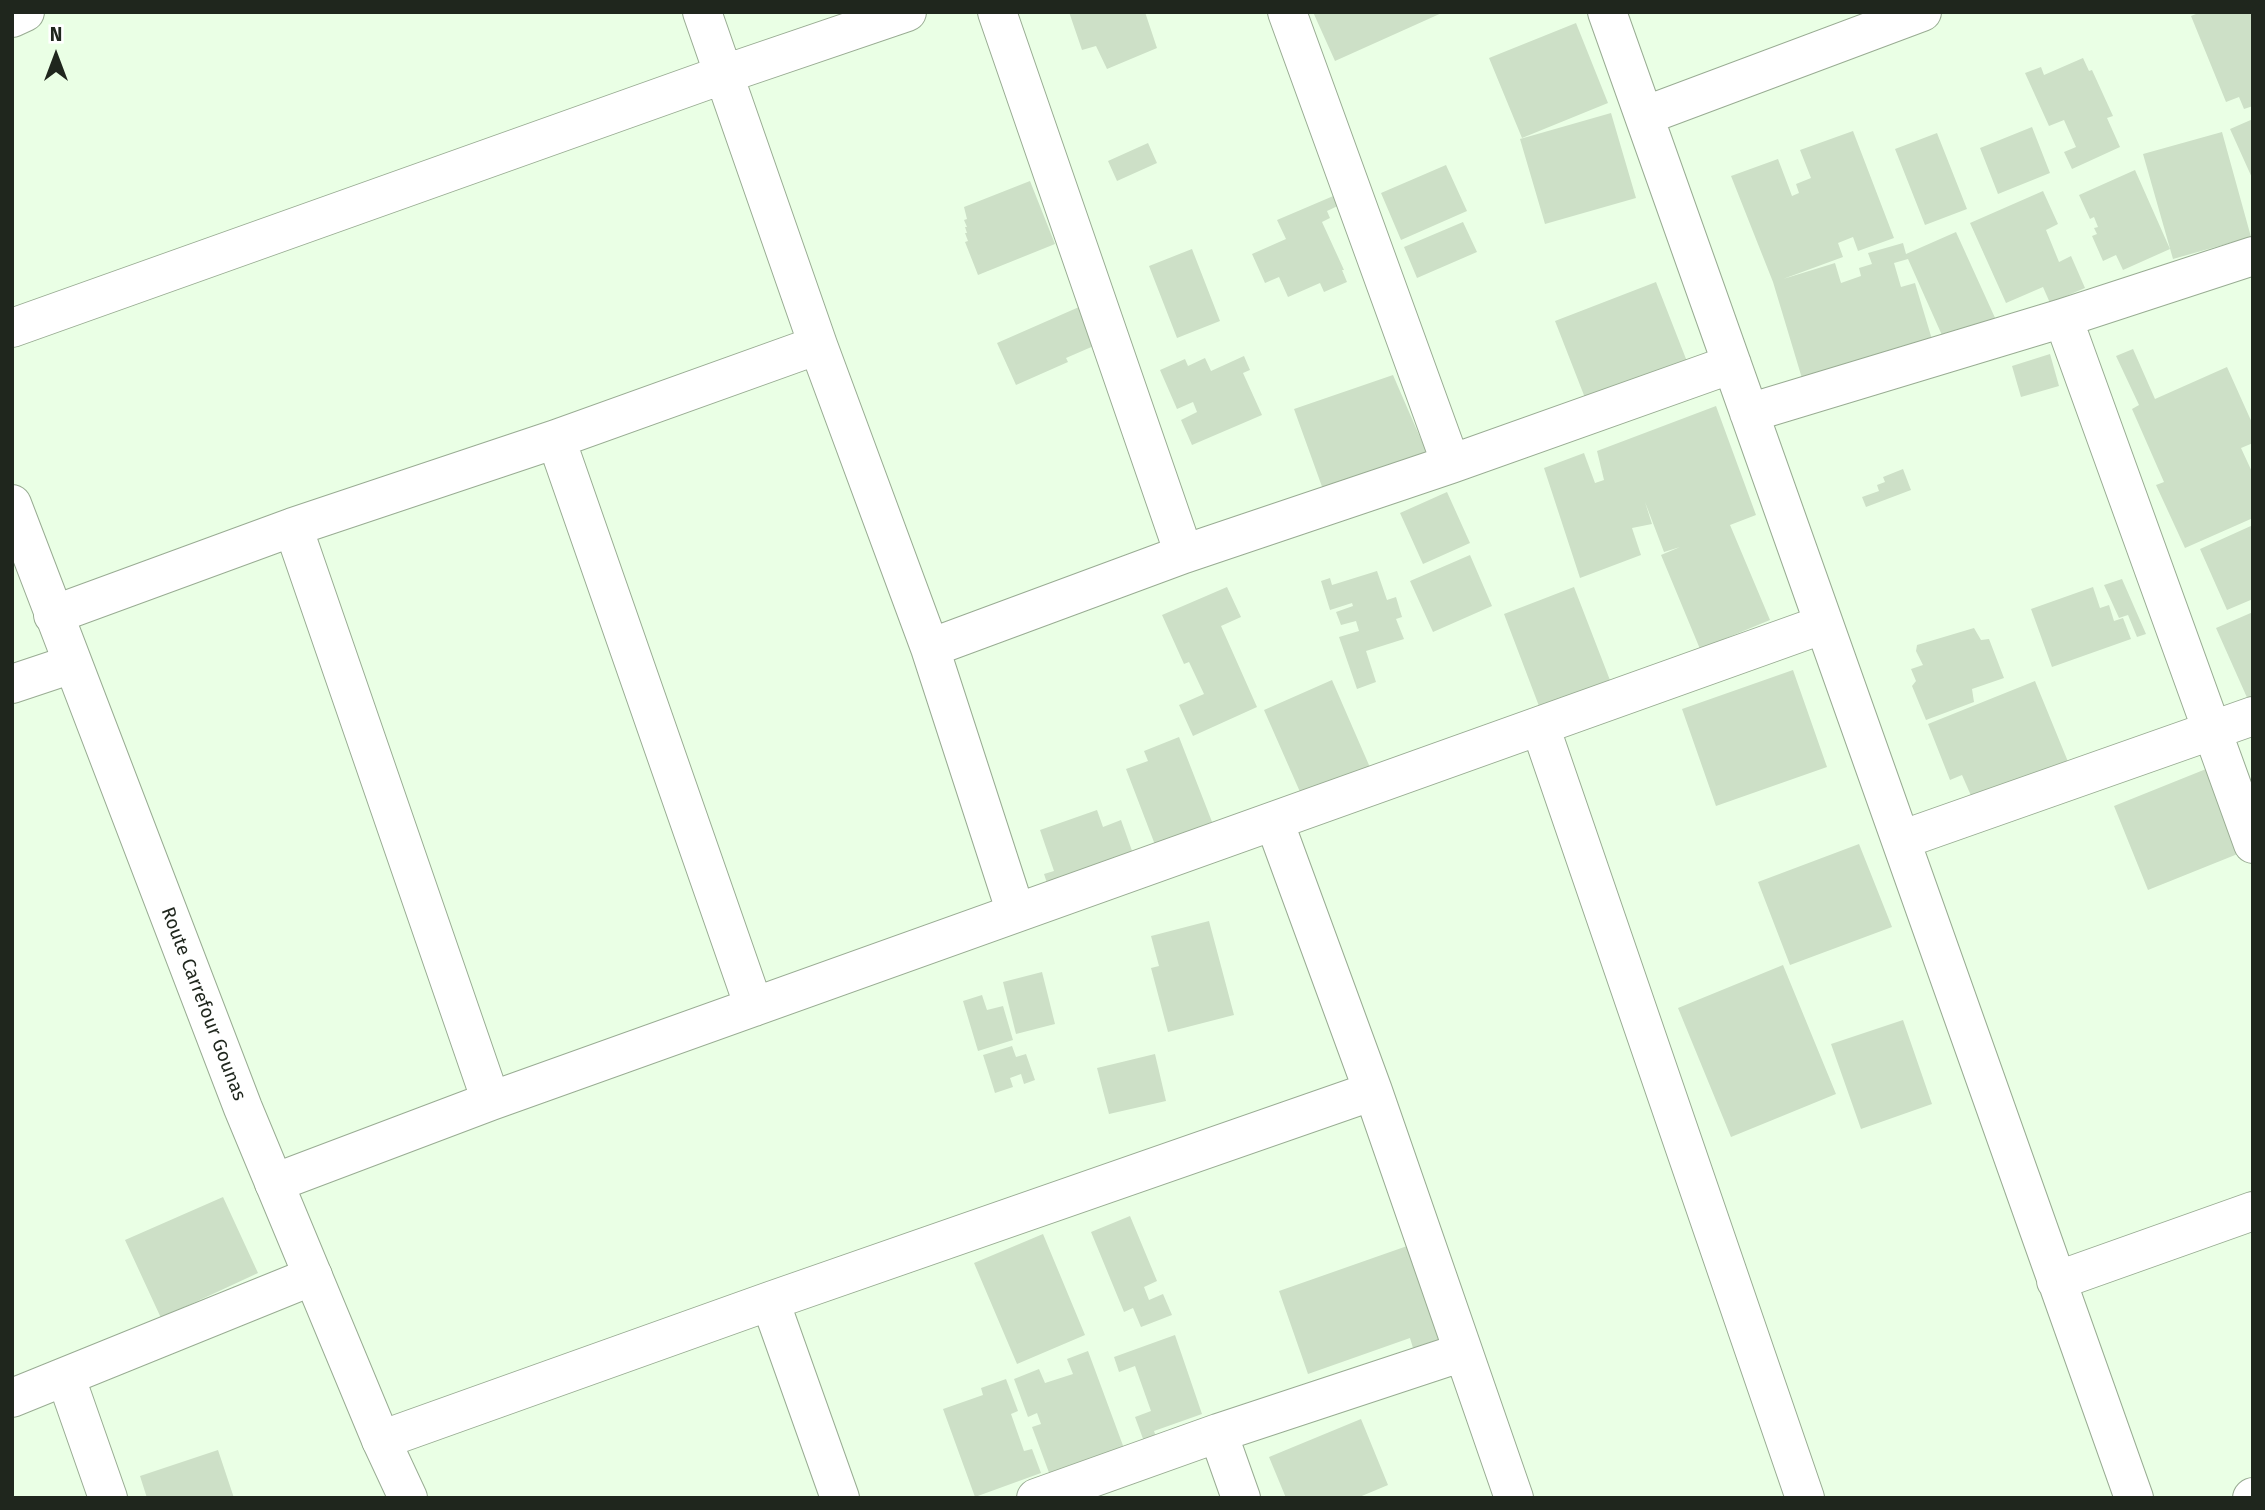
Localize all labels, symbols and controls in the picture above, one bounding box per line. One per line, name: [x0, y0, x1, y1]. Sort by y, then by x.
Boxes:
north arrow: [21, 21, 91, 91]
text: N: [50, 23, 62, 46]
street label: Route Carrefour Gounas: [156, 904, 250, 1104]

